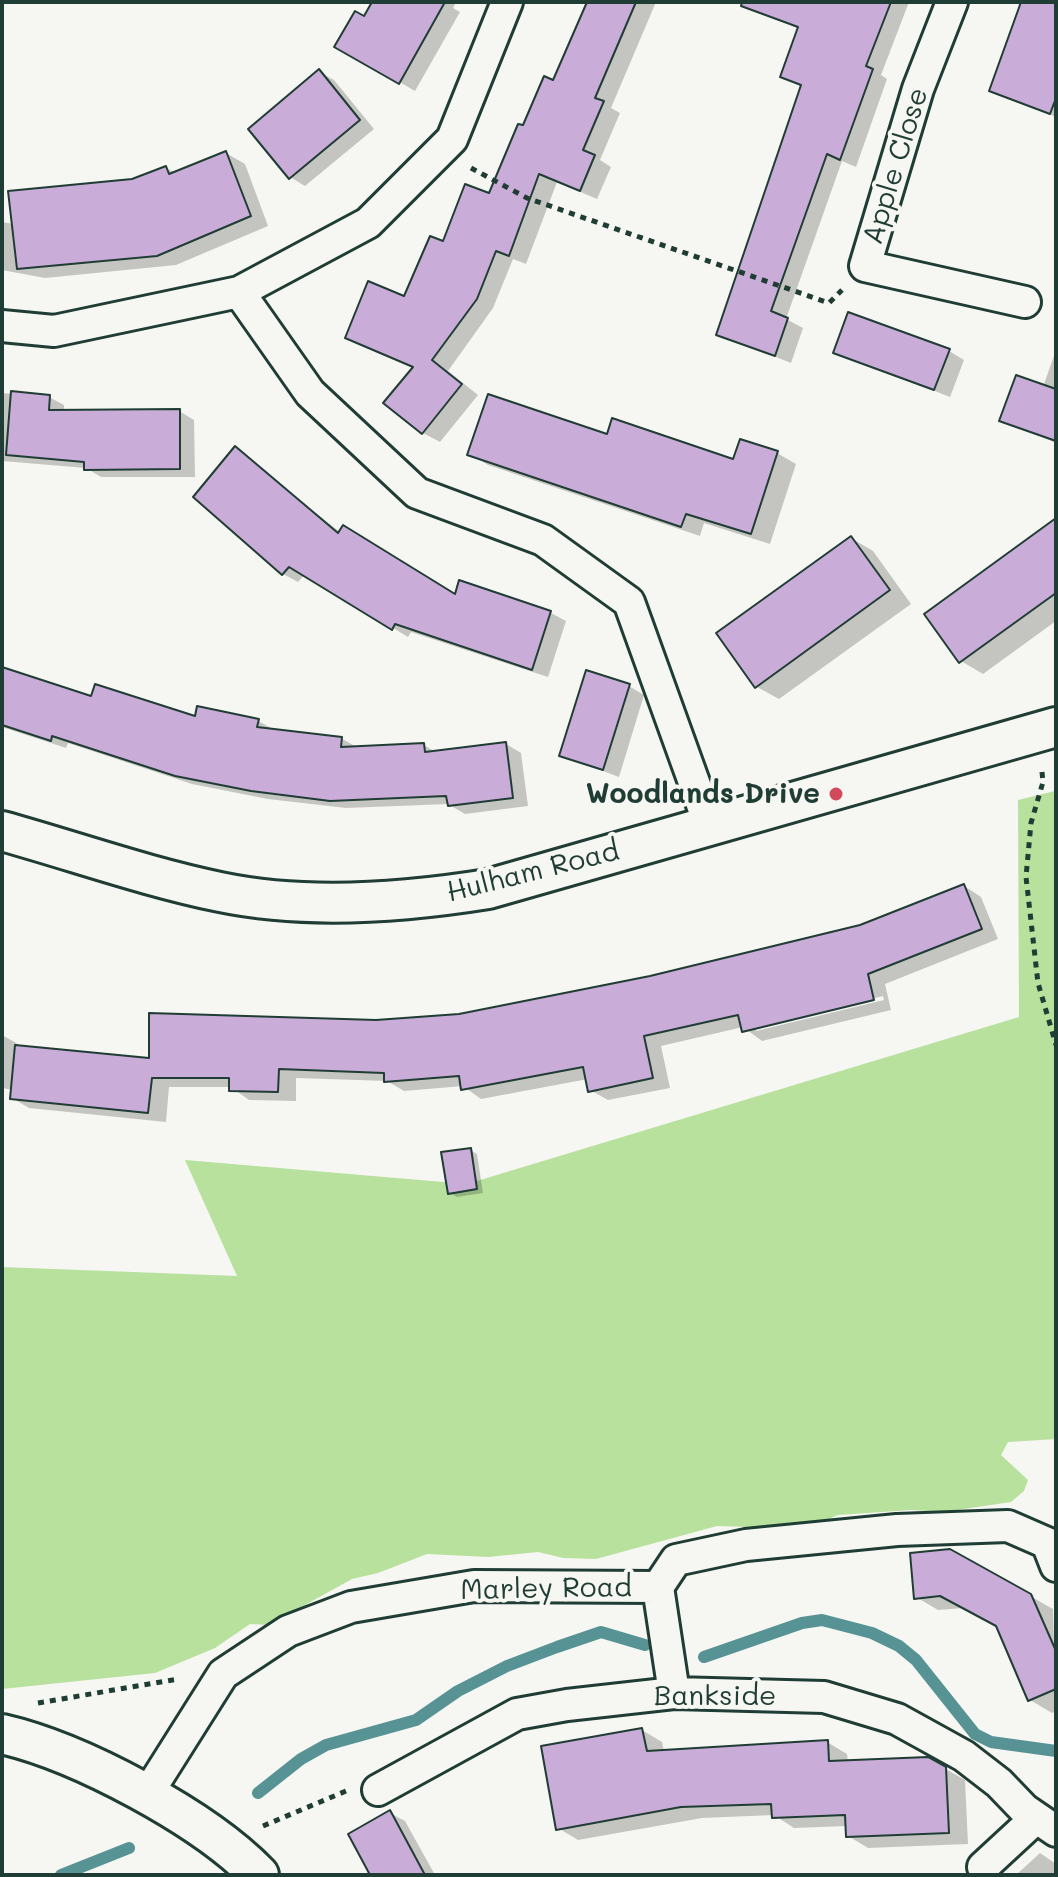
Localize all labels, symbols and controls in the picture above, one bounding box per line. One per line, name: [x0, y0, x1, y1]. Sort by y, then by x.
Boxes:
street label: Apple Close: [856, 84, 936, 248]
place label: Woodlands Drive: [586, 777, 820, 811]
marker: Woodlands Drive: [827, 785, 845, 803]
street label: Hulham Road: [443, 834, 623, 910]
street label: Marley Road: [460, 1571, 632, 1607]
street label: Bankside: [654, 1679, 776, 1713]

